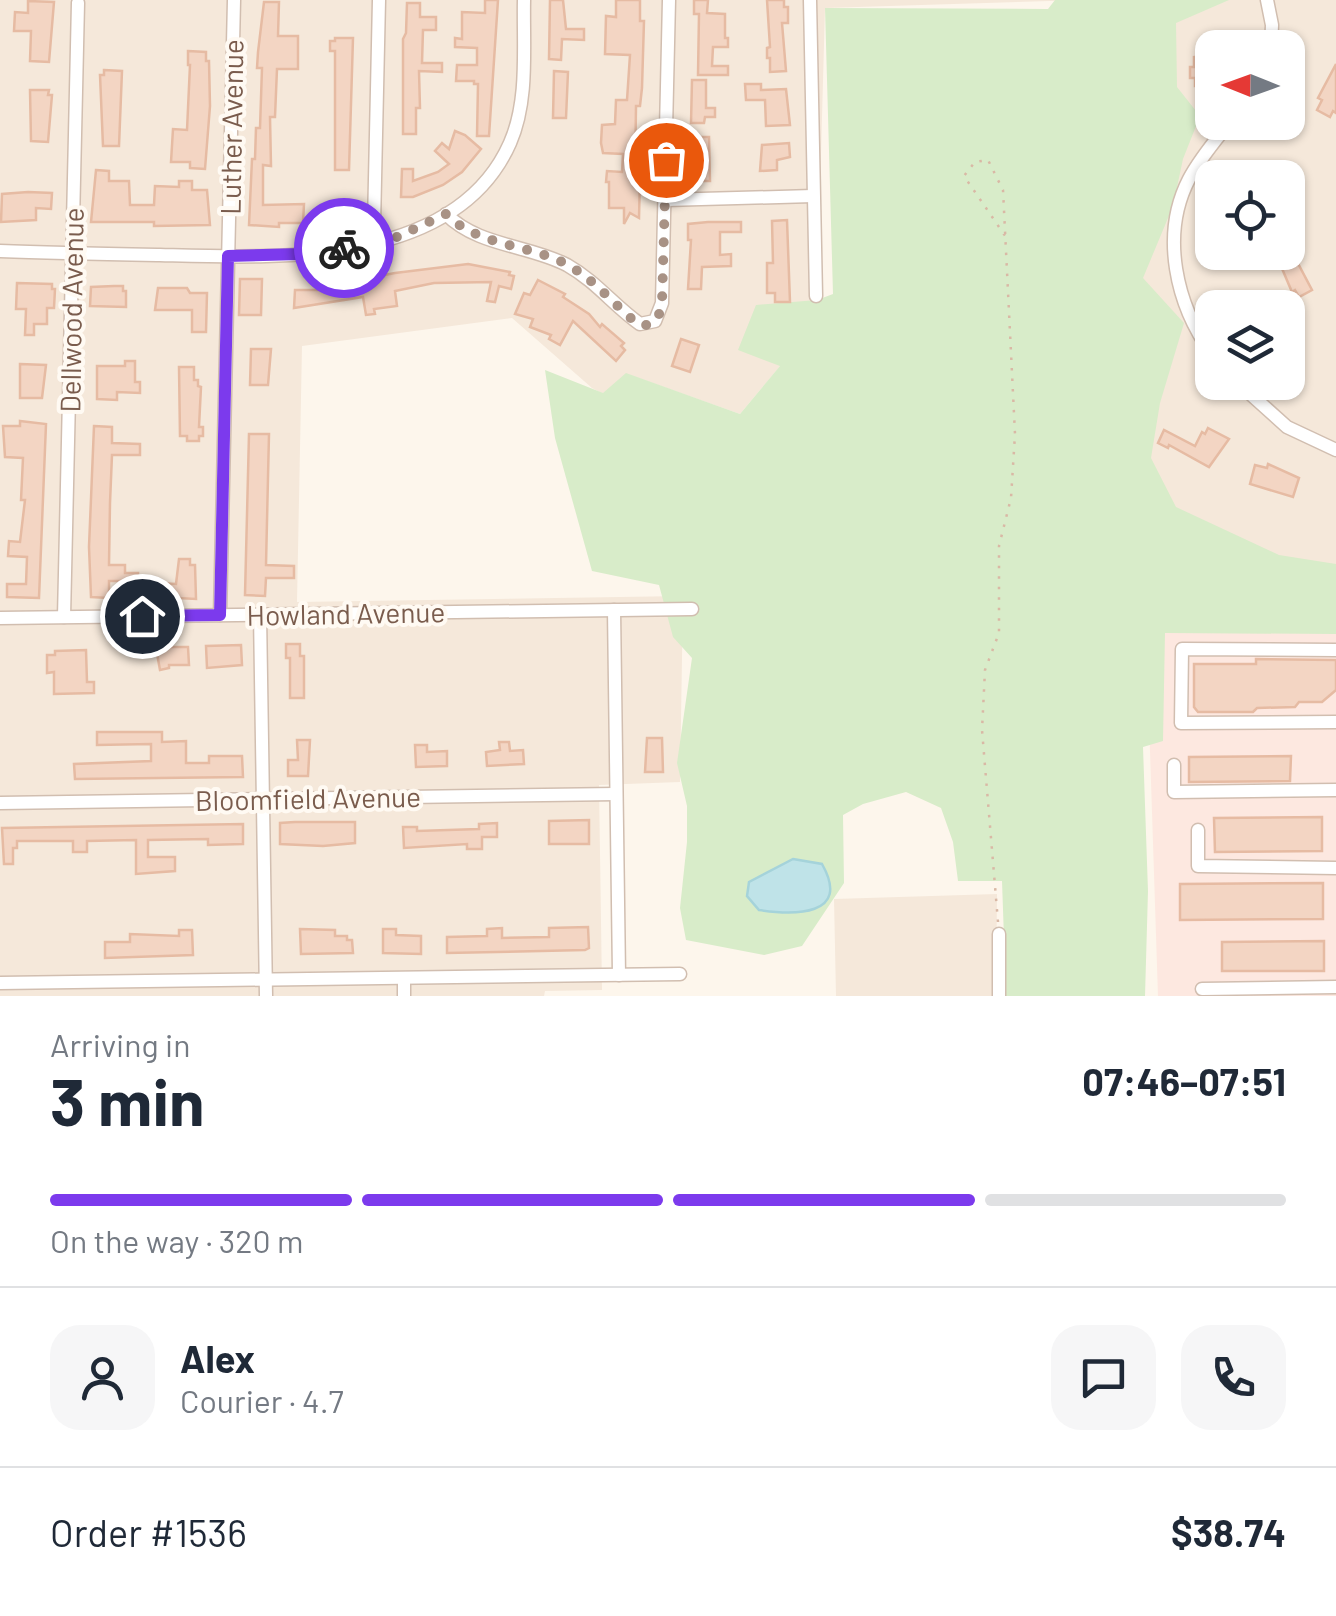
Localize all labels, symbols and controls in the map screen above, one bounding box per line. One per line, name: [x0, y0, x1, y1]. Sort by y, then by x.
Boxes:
north arrow: [1195, 30, 1305, 140]
map controls: [1195, 30, 1305, 400]
street label: Luther Avenue: [212, 39, 250, 215]
pin: [624, 118, 709, 203]
icon: bag: [639, 133, 694, 188]
button: locate: [1195, 160, 1305, 270]
courier: [294, 198, 394, 298]
street label: Dellwood Avenue: [52, 207, 90, 413]
icon: bike: [317, 221, 372, 276]
button: layers: [1195, 290, 1305, 400]
pin: [100, 574, 185, 659]
icon: home: [115, 589, 170, 644]
street label: Howland Avenue: [246, 594, 446, 632]
street label: Bloomfield Avenue: [195, 779, 421, 817]
text: Arriving in: [50, 1025, 190, 1063]
text: 07:46–07:51: [1082, 1058, 1286, 1104]
text: 3 min: [50, 1061, 205, 1139]
text: On the way · 320 m: [50, 1221, 303, 1259]
button: person: [50, 1325, 155, 1430]
button: chat: [1051, 1325, 1156, 1430]
button: phone: [1181, 1325, 1286, 1430]
text: Alex: [180, 1335, 255, 1381]
text: Courier · 4.7: [180, 1381, 344, 1419]
text: Order #1536: [50, 1509, 247, 1555]
text: $38.74: [1171, 1509, 1286, 1555]

